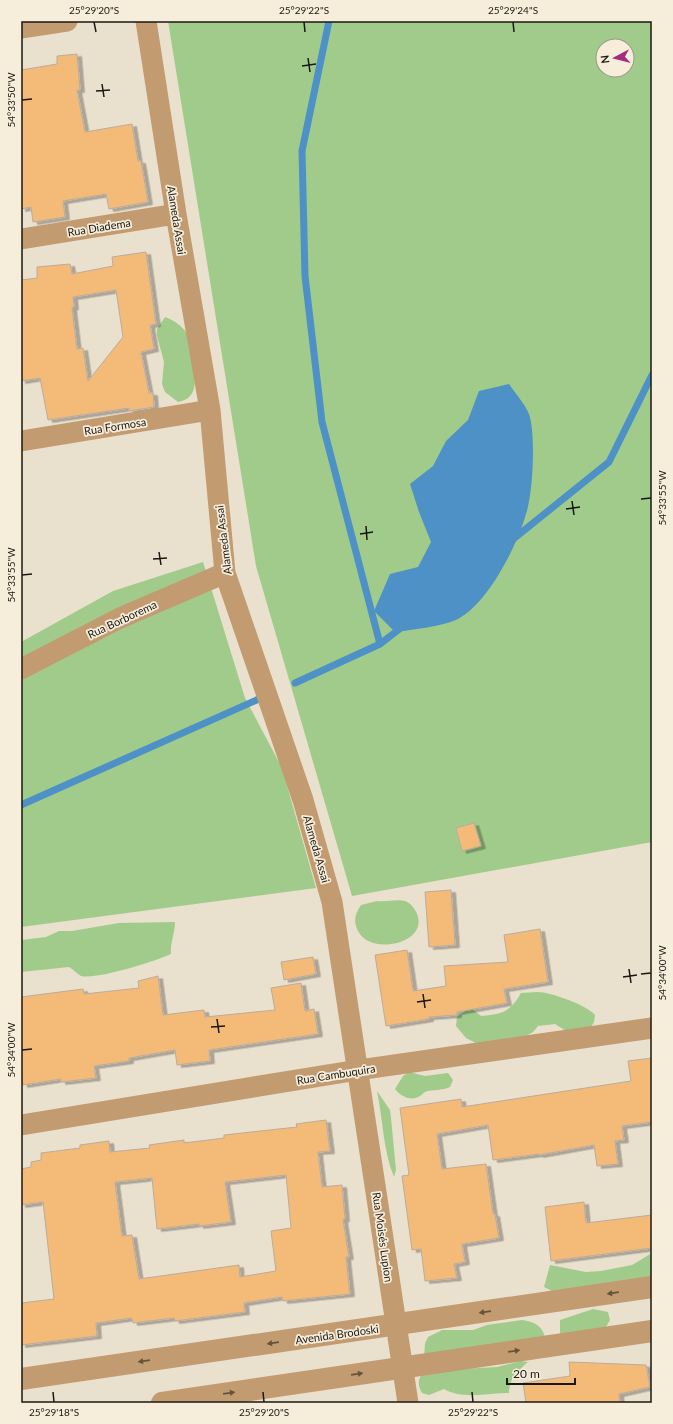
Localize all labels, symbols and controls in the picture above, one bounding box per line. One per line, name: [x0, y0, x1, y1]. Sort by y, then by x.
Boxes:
text: 25°29'20"S: [69, 4, 119, 16]
text: 25°29'22"S: [279, 4, 329, 16]
text: 25°29'24"S: [488, 4, 538, 16]
north arrow: [595, 38, 635, 78]
text: N: [598, 54, 612, 64]
text: 54°33'50"W: [5, 72, 17, 128]
street label: Alameda Assai: [165, 185, 189, 256]
street label: Rua Diadema: [66, 216, 132, 238]
street label: Rua Formosa: [83, 415, 147, 437]
text: 54°33'55"W: [656, 470, 668, 526]
street label: Alameda Assai: [212, 504, 234, 575]
text: 54°33'55"W: [5, 547, 17, 603]
street label: Rua Borborema: [85, 597, 159, 641]
street label: Alameda Assai: [301, 814, 333, 885]
text: 54°34'00"W: [656, 945, 668, 1001]
text: 54°34'00"W: [5, 1022, 17, 1078]
street label: Rua Cambuquira: [296, 1061, 376, 1087]
street label: Rua Moisés Lupion: [370, 1191, 396, 1283]
one-way arrow: [607, 1290, 619, 1296]
one-way arrow: [479, 1309, 491, 1315]
street label: Avenida Brodoski: [295, 1322, 380, 1346]
one-way arrow: [267, 1340, 279, 1346]
one-way arrow: [507, 1348, 520, 1354]
one-way arrow: [138, 1358, 150, 1364]
scale bar: [507, 1360, 575, 1386]
text: 20 m: [513, 1366, 540, 1381]
one-way arrow: [351, 1371, 363, 1377]
one-way arrow: [223, 1390, 235, 1396]
text: 25°29'18"S: [29, 1406, 79, 1418]
text: 25°29'20"S: [239, 1406, 289, 1418]
text: 25°29'22"S: [448, 1406, 498, 1418]

